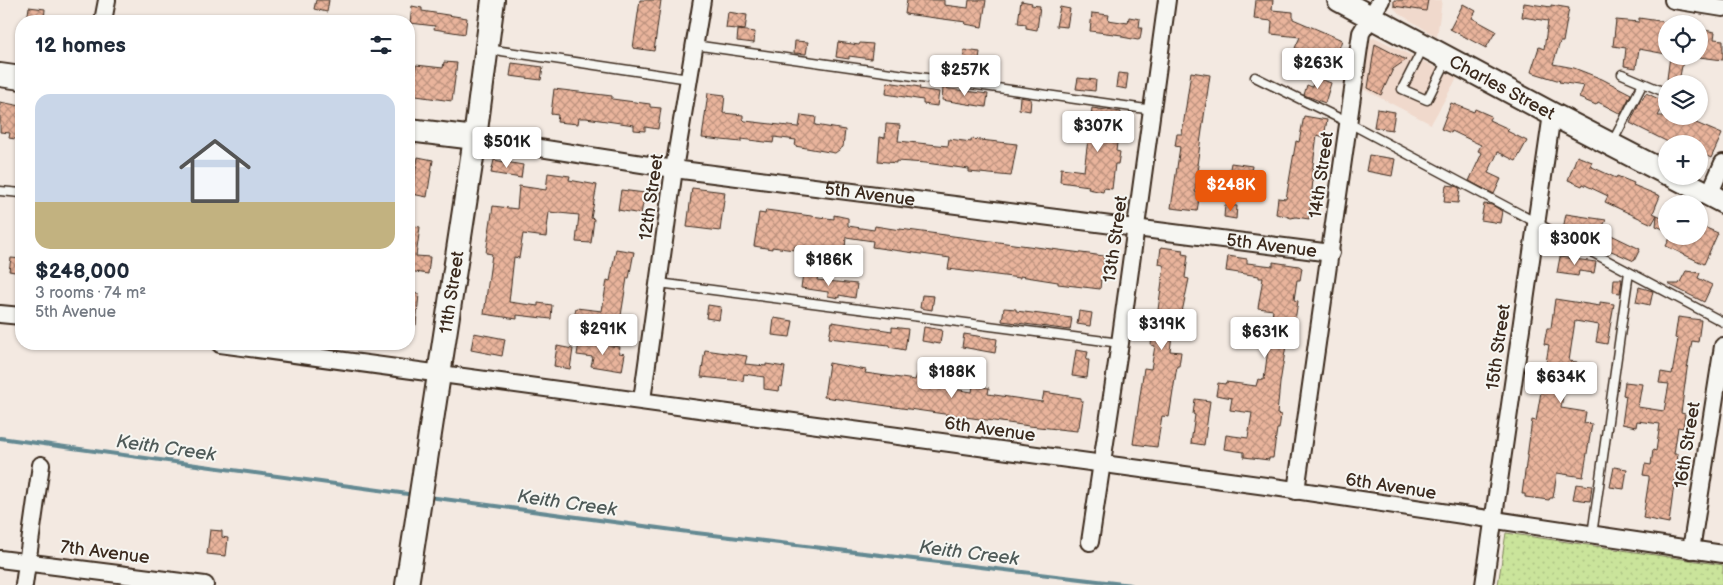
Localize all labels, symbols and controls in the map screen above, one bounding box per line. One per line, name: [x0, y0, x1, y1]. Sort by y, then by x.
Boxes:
map controls: [1658, 15, 1708, 245]
button: locate: [1658, 15, 1708, 65]
icon: filters: [367, 31, 395, 59]
text: 12 homes: [35, 33, 126, 58]
pin: $263K: [1283, 48, 1353, 90]
street label: Charles Street: [1445, 51, 1559, 125]
pin: $257K: [930, 54, 1000, 97]
text: $263K: [1293, 54, 1343, 73]
text: $257K: [940, 61, 990, 80]
button: layers: [1658, 75, 1708, 125]
pin: $307K: [1063, 110, 1133, 153]
text: $307K: [1073, 117, 1123, 136]
icon: home: [170, 126, 260, 216]
pin: $501K: [472, 126, 542, 169]
street label: 14th Street: [1305, 130, 1338, 220]
text: $501K: [483, 133, 531, 152]
button: +: [1658, 135, 1708, 185]
street label: 12th Street: [635, 152, 668, 242]
pin: $248K: [1196, 170, 1266, 212]
text: $248K: [1206, 176, 1256, 195]
street label: 5th Avenue: [823, 178, 917, 211]
street label: 13th Street: [1099, 194, 1132, 284]
button: −: [1658, 195, 1708, 245]
pin: $300K: [1540, 224, 1610, 266]
street label: 5th Avenue: [1225, 230, 1319, 262]
text: $300K: [1550, 230, 1600, 249]
pin: $186K: [794, 244, 864, 287]
street label: 11th Street: [435, 249, 469, 335]
text: $186K: [805, 251, 853, 270]
text: $248,000: [35, 259, 130, 284]
text: 3 rooms · 74 m²: [35, 284, 146, 303]
street label: 15th Street: [1482, 302, 1515, 391]
text: 5th Avenue: [35, 303, 116, 322]
pin: $319K: [1127, 308, 1197, 351]
pin: $291K: [568, 314, 638, 356]
text: $319K: [1139, 315, 1185, 334]
pin: $631K: [1230, 316, 1300, 359]
text: $291K: [579, 320, 627, 339]
text: $631K: [1241, 323, 1289, 342]
pin: $188K: [917, 356, 987, 399]
pin: $634K: [1526, 362, 1596, 404]
text: $188K: [928, 363, 976, 382]
text: $634K: [1536, 368, 1586, 387]
street label: 16th Street: [1670, 400, 1705, 490]
street label: 6th Avenue: [943, 413, 1037, 446]
water label: Keith Creek: [115, 430, 218, 467]
street label: 6th Avenue: [1344, 469, 1438, 504]
water label: Keith Creek: [516, 485, 619, 522]
water label: Keith Creek: [918, 536, 1021, 571]
street label: 7th Avenue: [59, 537, 151, 568]

